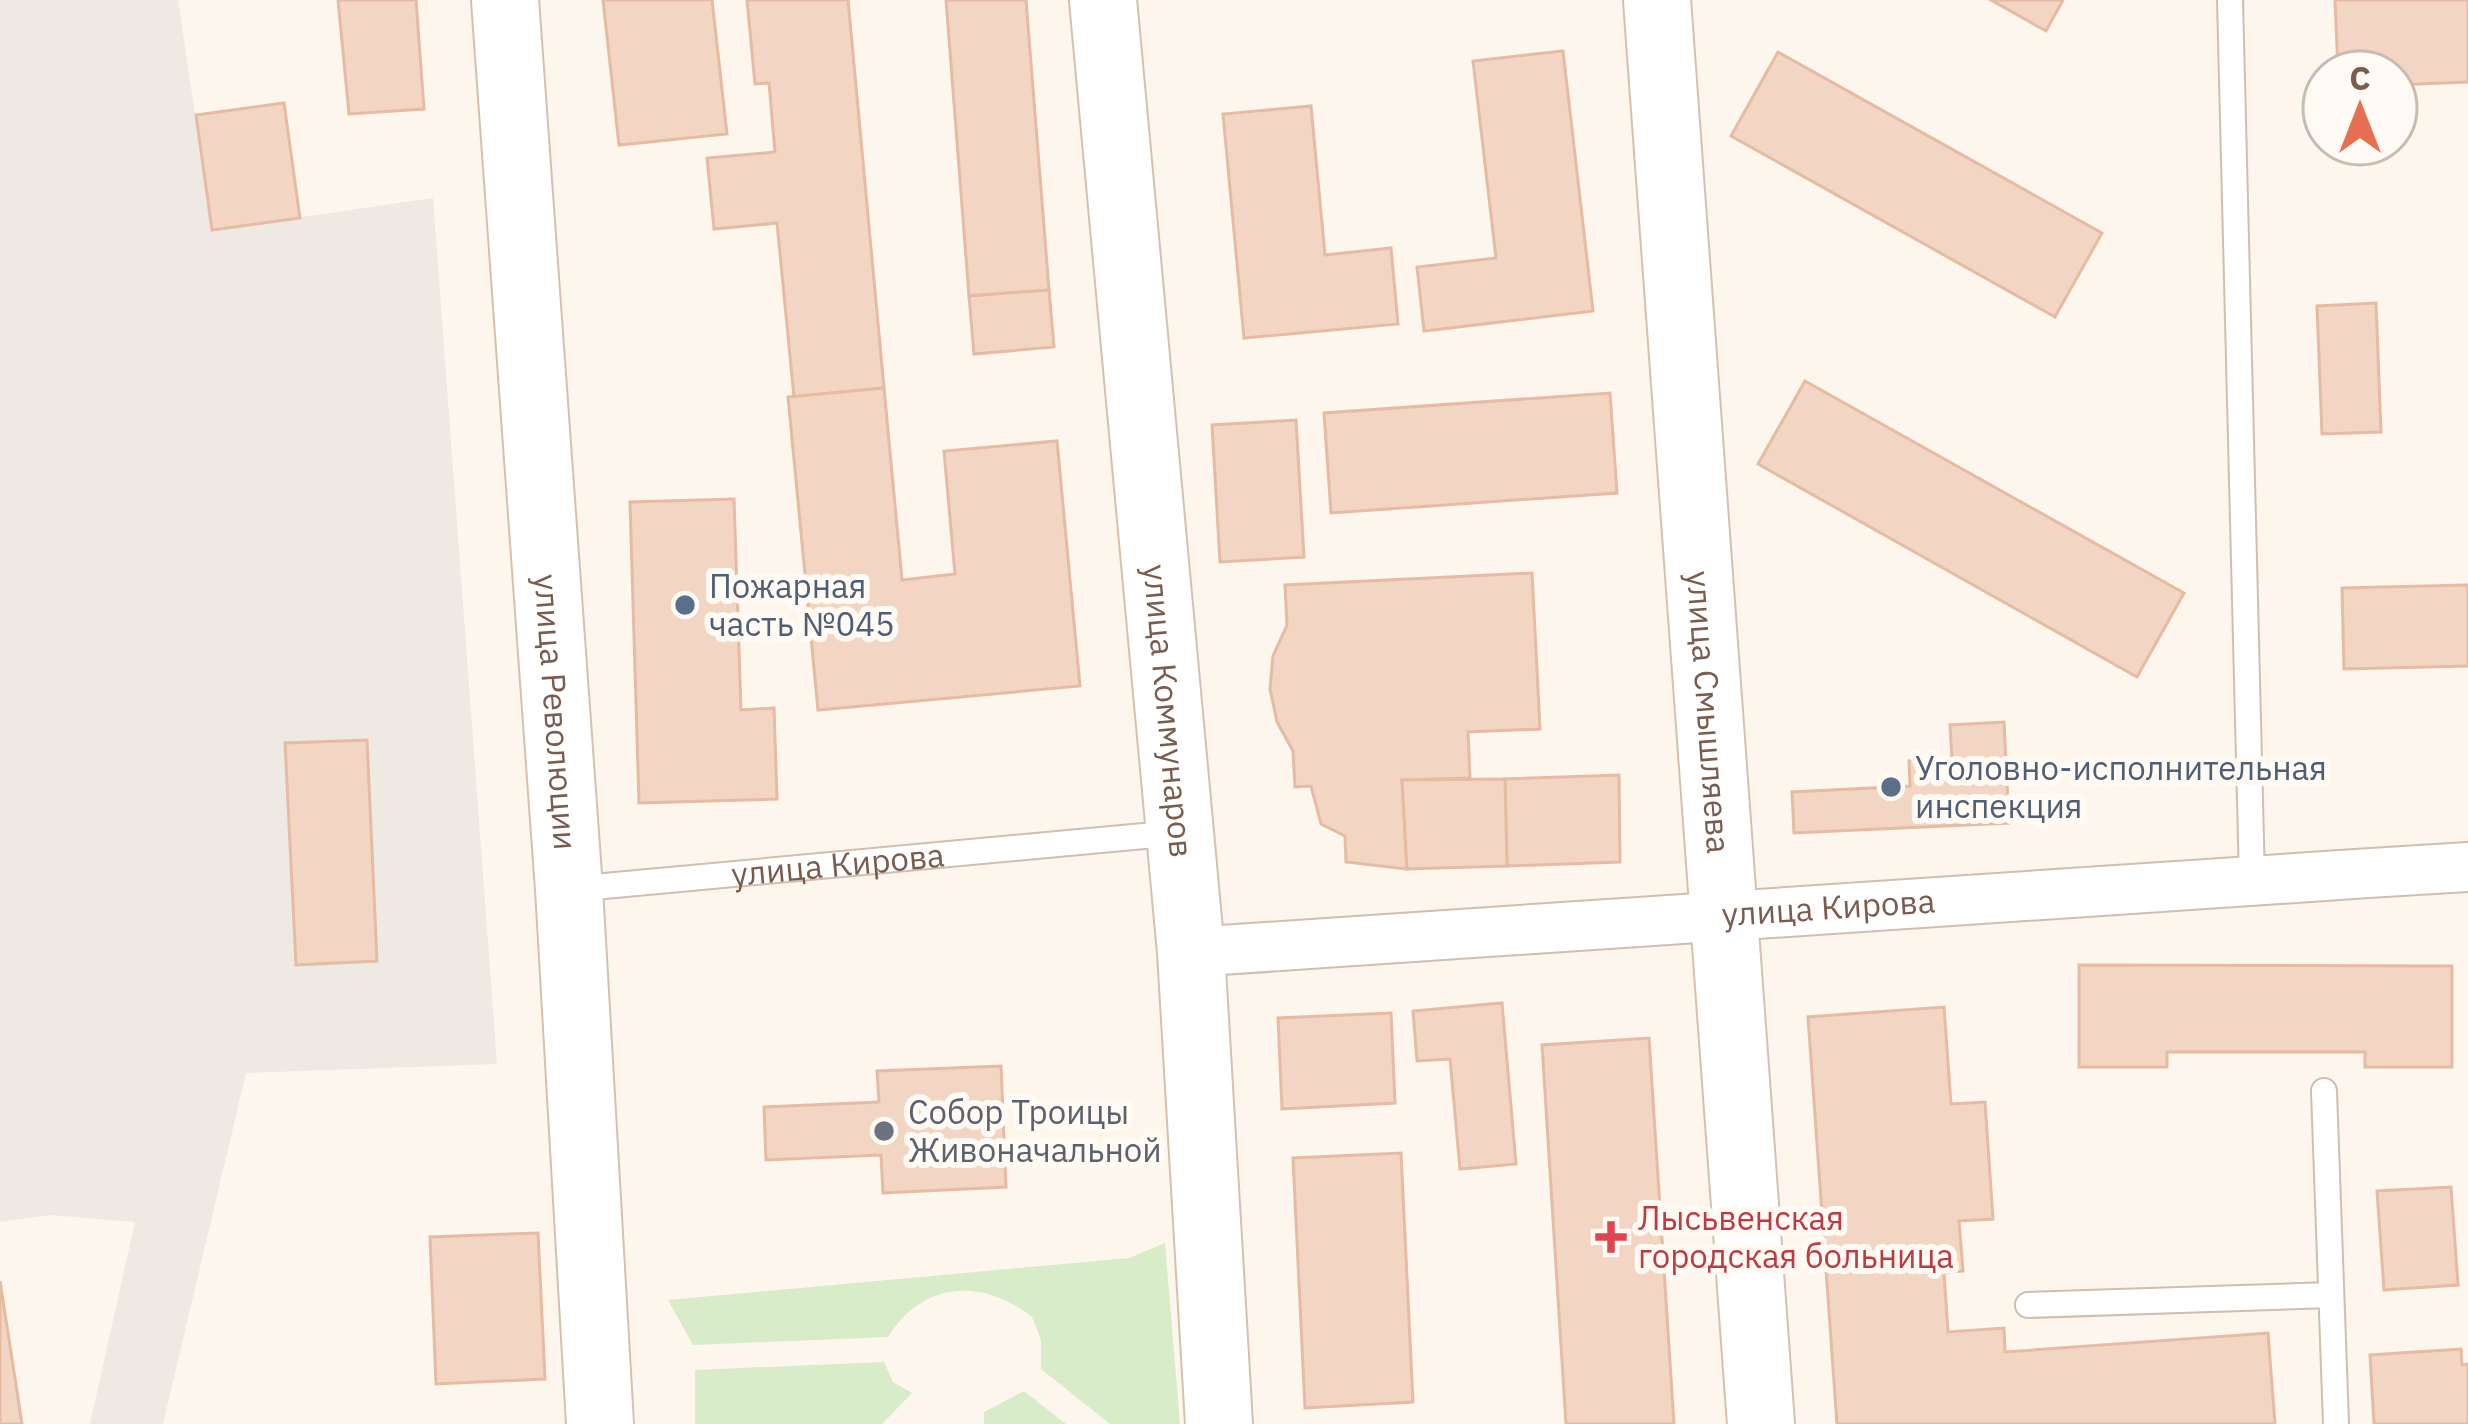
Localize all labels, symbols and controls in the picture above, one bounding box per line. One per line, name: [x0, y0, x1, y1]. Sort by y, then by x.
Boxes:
north arrow: [2300, 48, 2420, 168]
text: С: [2349, 56, 2371, 99]
street label: улица Коммунаров: [1134, 562, 1204, 859]
place label: Пожарная часть №045: [709, 564, 895, 645]
street label: улица Смышляева: [1678, 569, 1741, 855]
street label: улица Революции: [525, 573, 588, 852]
marker: Пожарная часть №045: [672, 592, 698, 618]
place label: Уголовно-исполнительная инспекция: [1915, 746, 2327, 827]
marker: Уголовно-исполнительная инспекция: [1878, 774, 1904, 800]
street label: улица Кирова: [729, 833, 946, 895]
street label: улица Кирова: [1720, 878, 1936, 935]
place label: Собор Троицы Живоначальной: [908, 1090, 1162, 1171]
marker: Собор Троицы Живоначальной: [871, 1118, 897, 1144]
place label: Лысьвенская городская больница: [1638, 1196, 1954, 1277]
marker: Лысьвенская городская больница: [1595, 1221, 1627, 1253]

